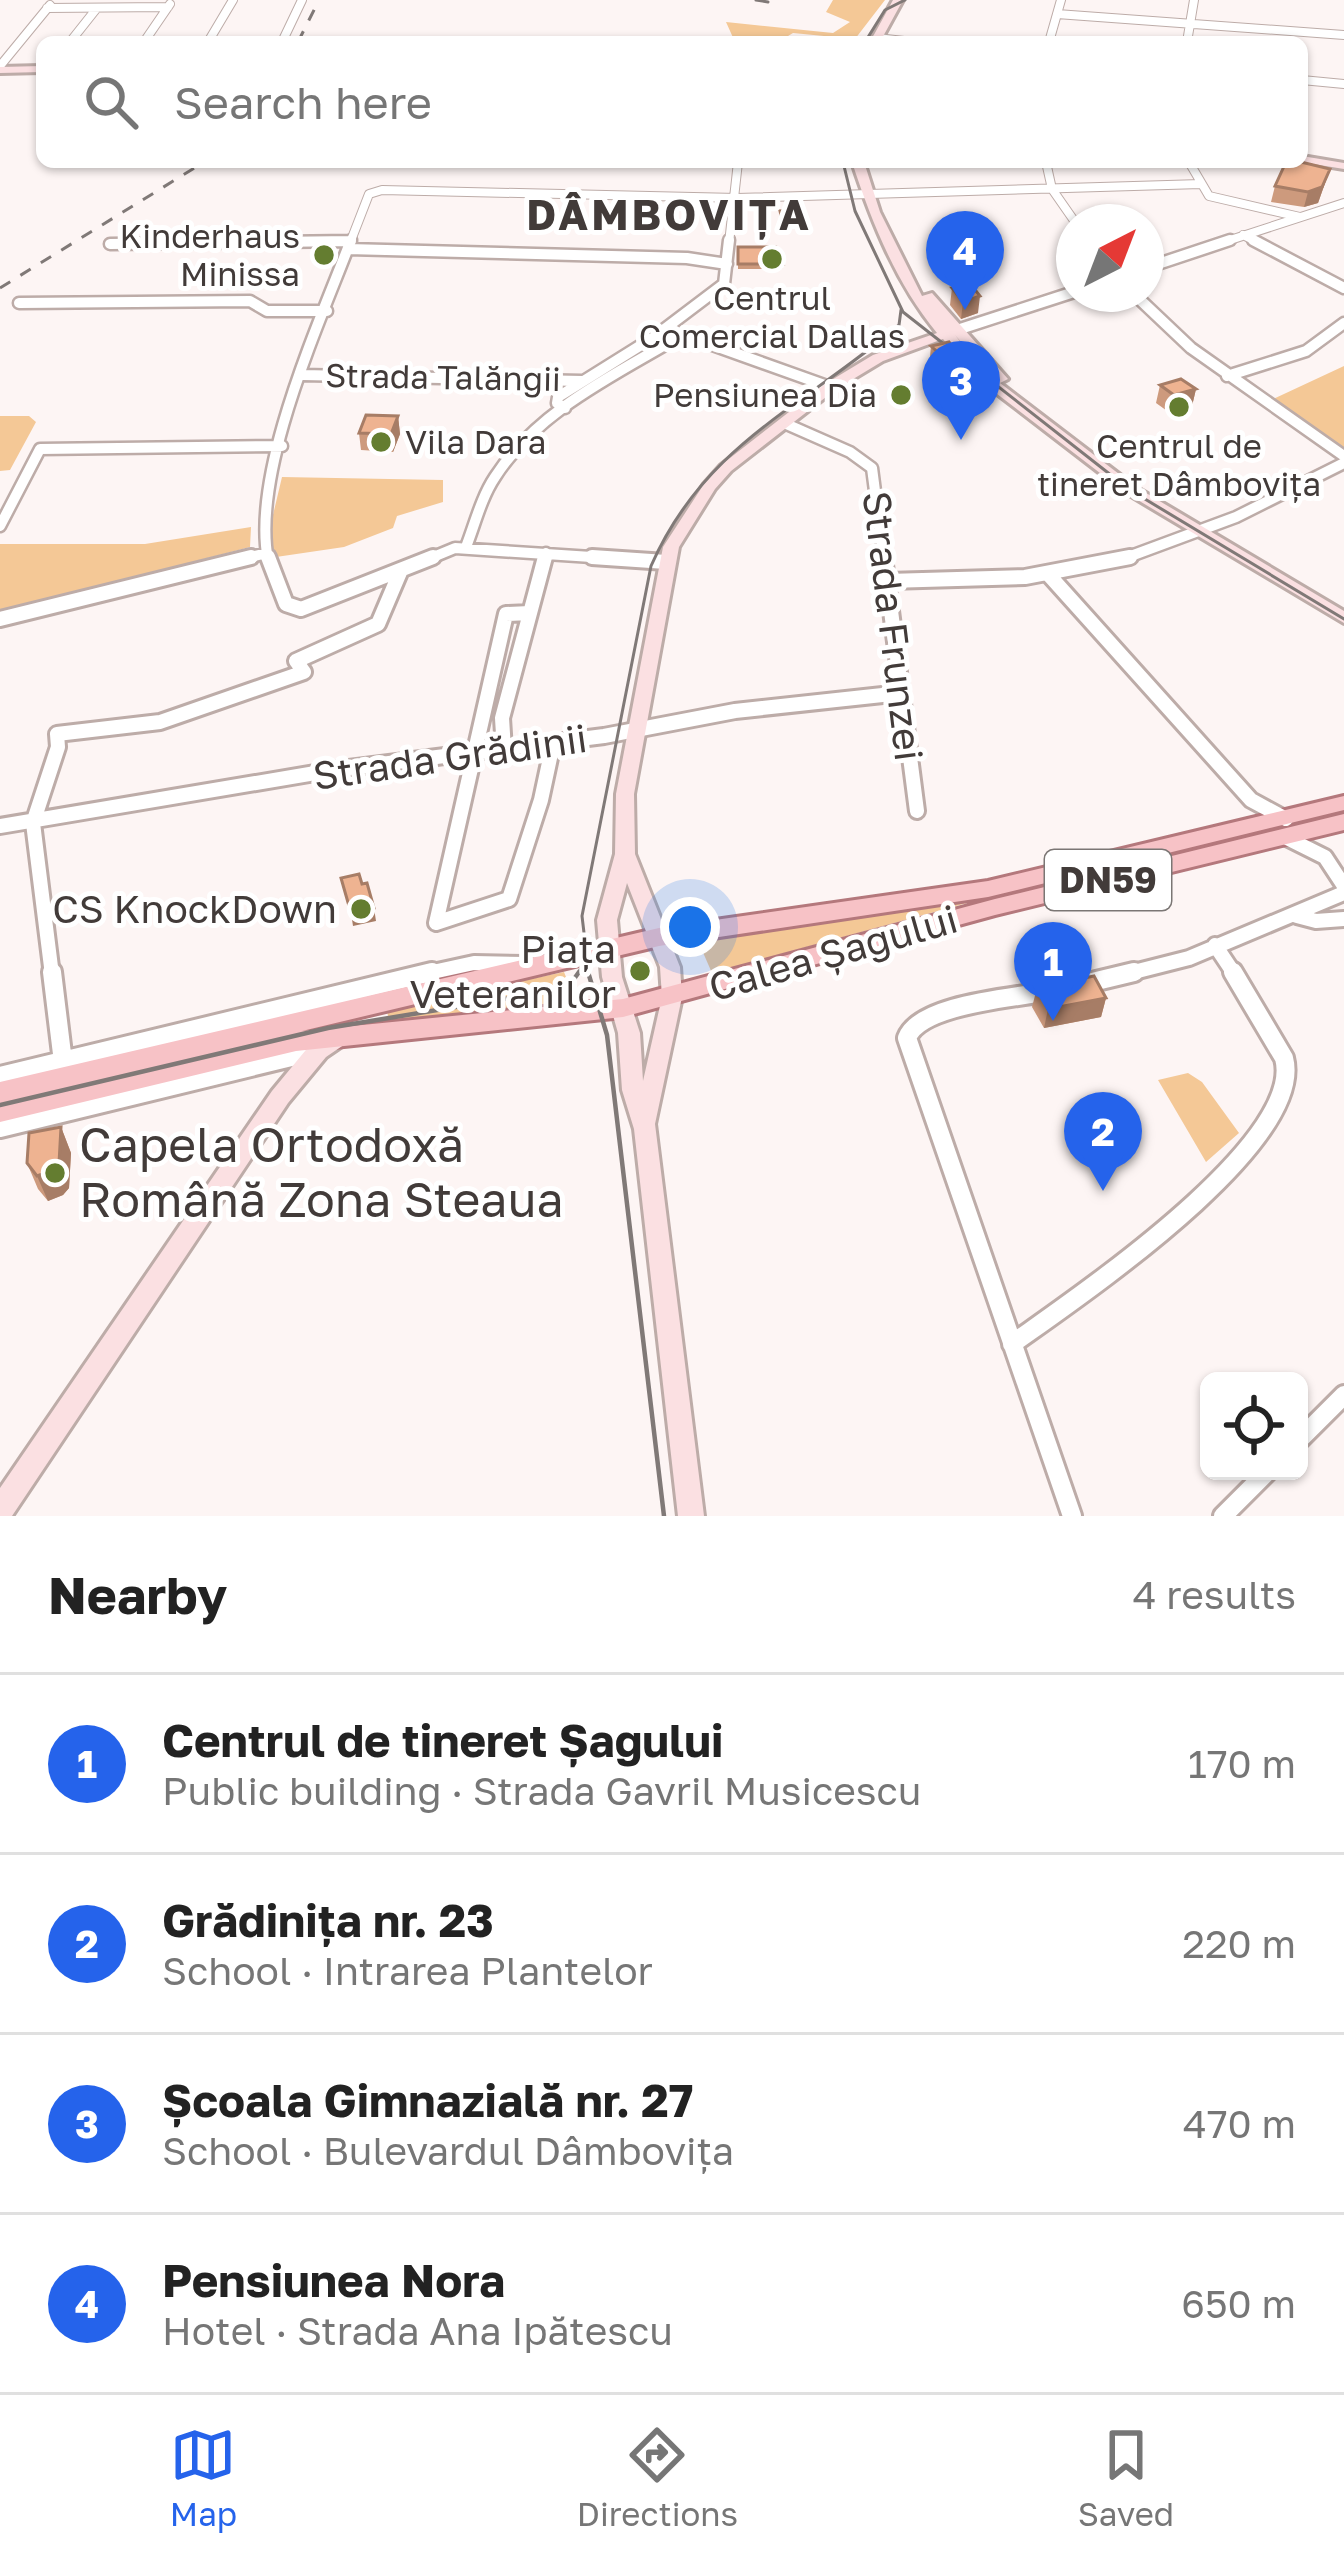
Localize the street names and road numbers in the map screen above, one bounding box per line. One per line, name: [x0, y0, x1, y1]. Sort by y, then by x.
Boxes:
street label: Strada Talăngii: [325, 355, 561, 398]
street label: Strada Frunzei: [854, 488, 933, 763]
street label: Strada Grădinii: [310, 714, 590, 799]
road number: DN59: [1045, 850, 1171, 910]
street label: Calea Șagului: [703, 895, 962, 1010]

